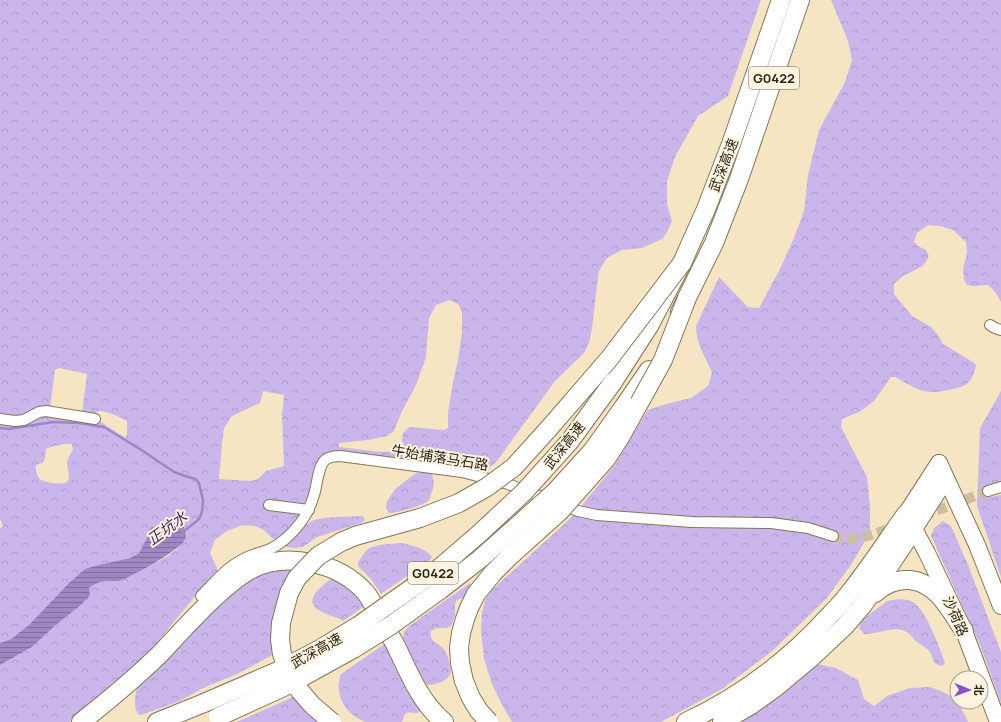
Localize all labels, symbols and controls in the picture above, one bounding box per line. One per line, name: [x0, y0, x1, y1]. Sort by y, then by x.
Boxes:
road number: G0422: [749, 67, 799, 89]
street label: 武深高速: [704, 135, 742, 195]
street label: 武深高速: [539, 417, 589, 473]
street label: 牛始埔落马石路: [390, 440, 490, 474]
water label: 正坑水: [143, 506, 192, 550]
road number: G0422: [408, 562, 458, 584]
street label: 沙荷路: [939, 593, 973, 639]
street label: 武深高速: [287, 628, 345, 672]
north arrow: [949, 670, 989, 710]
text: 北: [972, 685, 987, 696]

